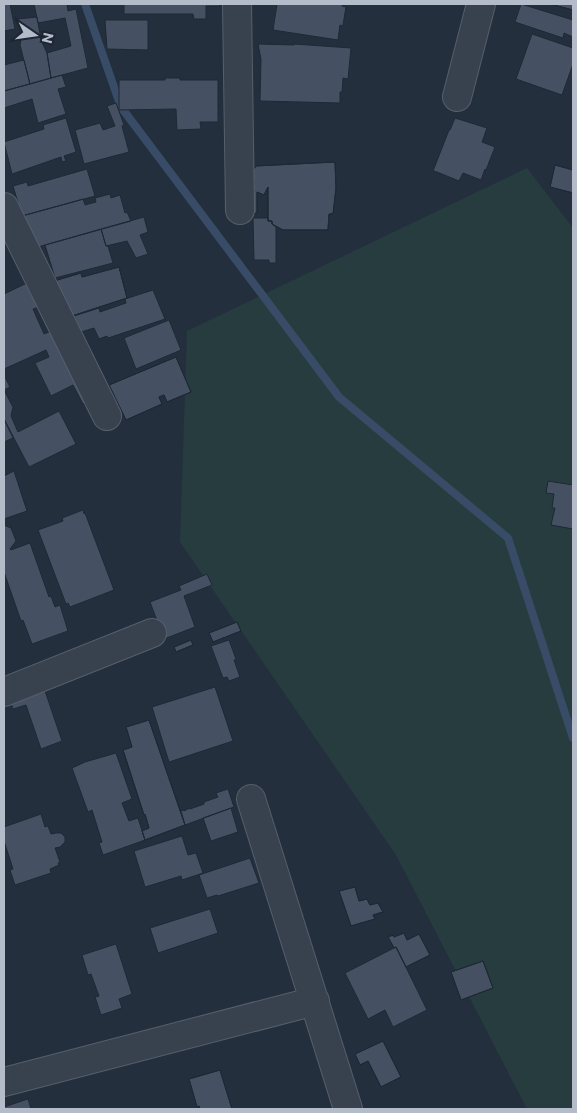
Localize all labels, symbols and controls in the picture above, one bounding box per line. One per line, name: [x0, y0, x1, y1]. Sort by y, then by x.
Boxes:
north arrow: [10, 10, 60, 60]
text: N: [39, 31, 58, 45]

